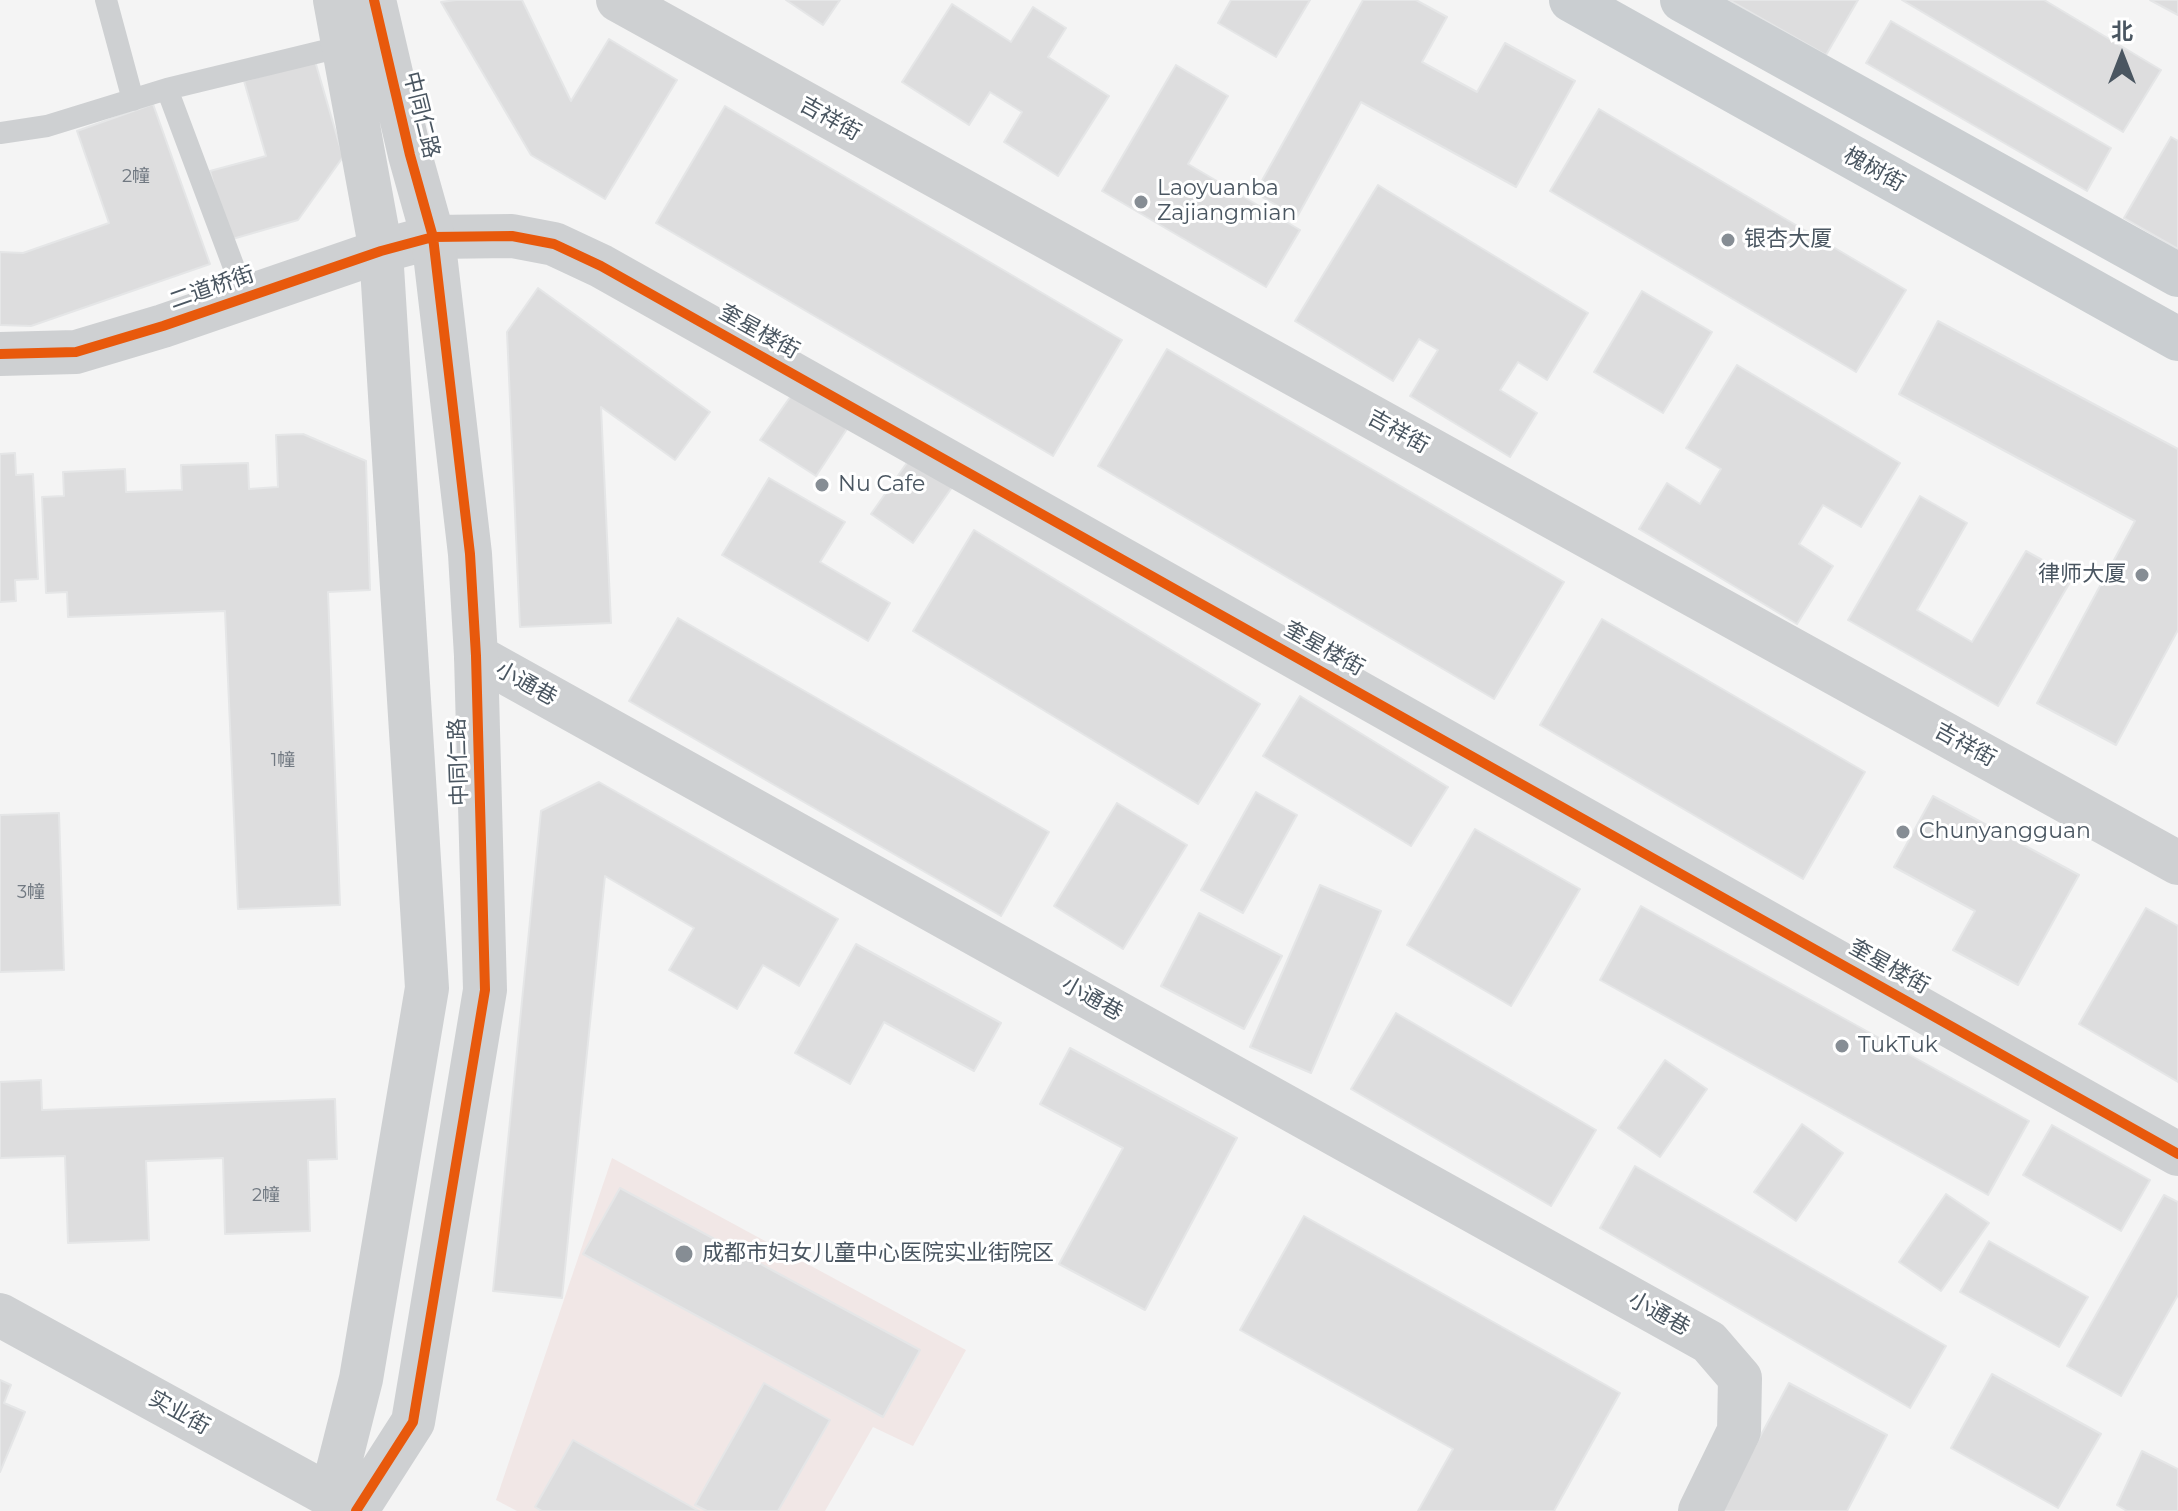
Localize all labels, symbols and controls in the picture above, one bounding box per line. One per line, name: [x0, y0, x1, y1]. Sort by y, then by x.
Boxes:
north arrow: [2082, 16, 2162, 96]
text: 北: [2111, 18, 2133, 45]
street label: 中同仁路: [398, 69, 444, 161]
street label: 吉祥街: [795, 91, 865, 147]
street label: 槐树街: [1839, 142, 1909, 198]
house number: 2幢: [122, 166, 150, 188]
place label: Laoyuanba Zajiangmian: [1157, 176, 1296, 228]
marker: Laoyuanba Zajiangmian: [1132, 193, 1150, 211]
place label: 银杏大厦: [1744, 227, 1832, 253]
marker: 银杏大厦: [1719, 231, 1737, 249]
street label: 二道桥街: [166, 261, 258, 315]
street label: 奎星楼街: [714, 299, 804, 365]
street label: 吉祥街: [1363, 404, 1433, 460]
place label: Nu Cafe: [838, 472, 925, 498]
marker: Nu Cafe: [813, 476, 831, 494]
place label: 律师大厦: [2038, 562, 2126, 588]
marker: 律师大厦: [2133, 566, 2151, 584]
street label: 奎星楼街: [1279, 616, 1369, 682]
street label: 小通巷: [491, 656, 561, 712]
street label: 吉祥街: [1930, 717, 2000, 773]
street label: 中同仁路: [444, 718, 474, 806]
house number: 1幢: [271, 750, 295, 772]
place label: Chunyangguan: [1919, 819, 2091, 845]
marker: Chunyangguan: [1894, 823, 1912, 841]
house number: 3幢: [17, 882, 45, 904]
street label: 奎星楼街: [1844, 934, 1934, 1000]
street label: 小通巷: [1057, 971, 1127, 1027]
place label: TukTuk: [1858, 1033, 1938, 1059]
marker: TukTuk: [1833, 1037, 1851, 1055]
house number: 2幢: [252, 1185, 280, 1207]
place label: 成都市妇女儿童中心医院实业街院区: [702, 1241, 1054, 1267]
marker: 成都市妇女儿童中心医院实业街院区: [673, 1243, 695, 1265]
street label: 小通巷: [1624, 1286, 1694, 1342]
street label: 实业街: [144, 1385, 214, 1441]

